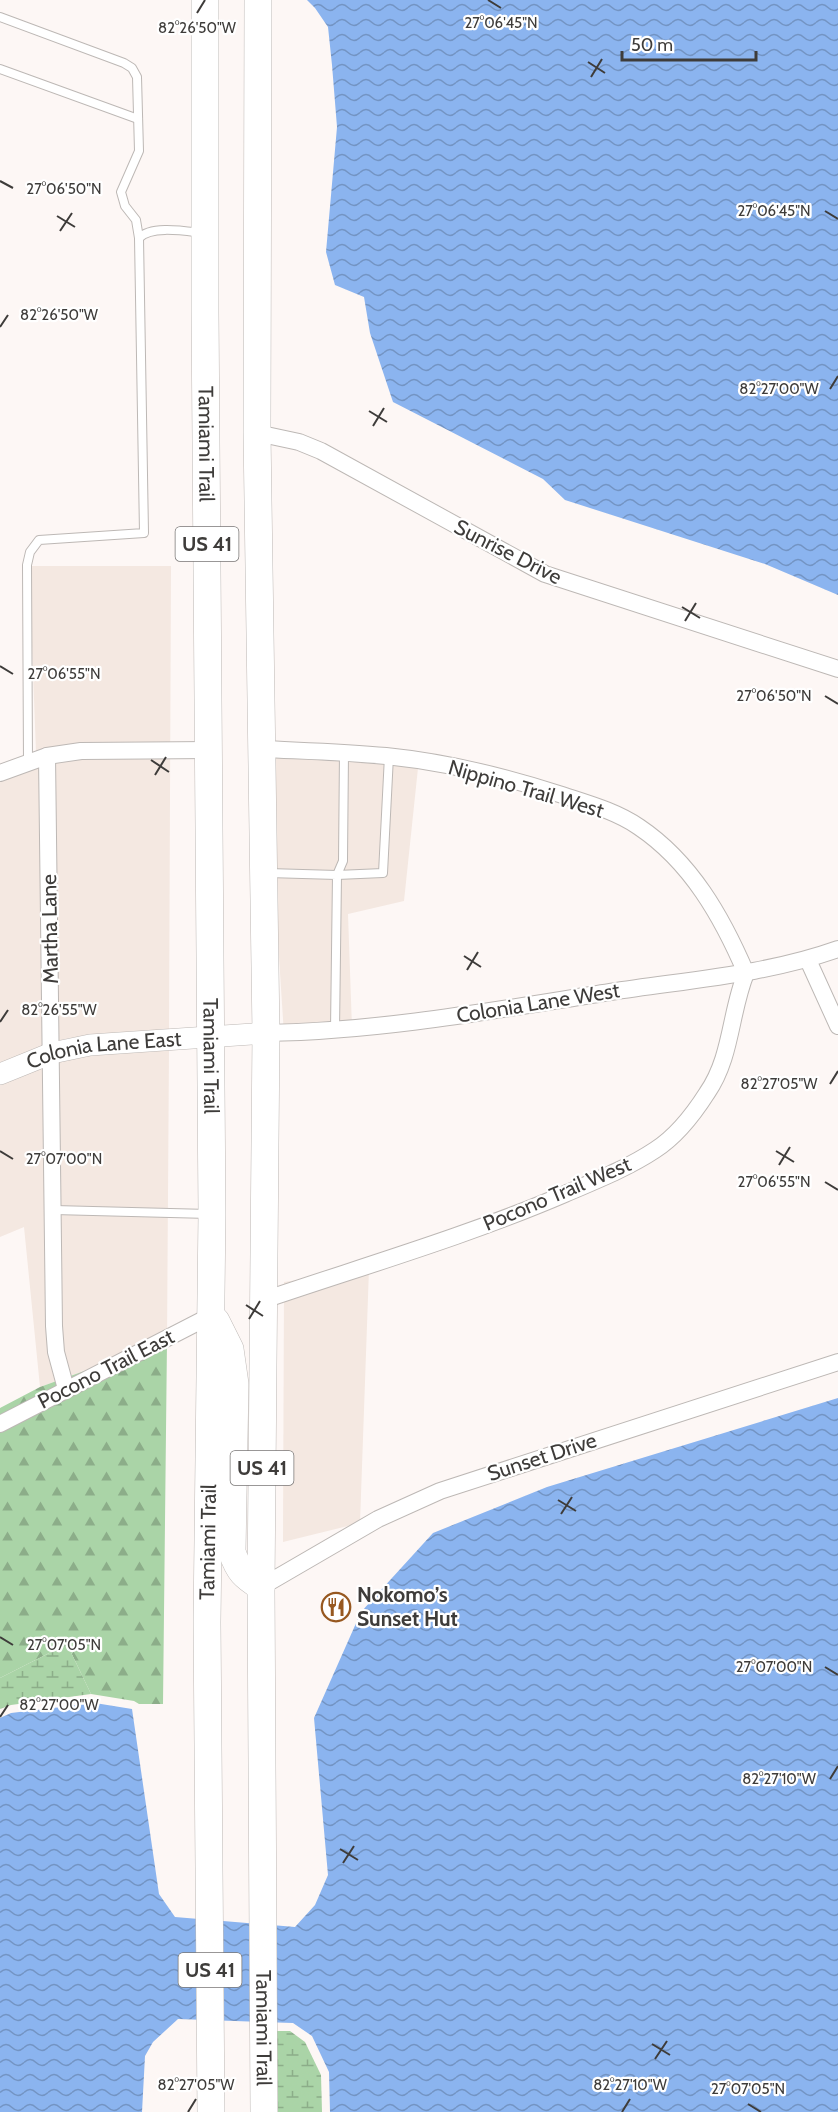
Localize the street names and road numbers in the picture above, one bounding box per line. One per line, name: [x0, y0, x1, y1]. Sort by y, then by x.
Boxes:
street label: Tamiami Trail: [194, 386, 219, 502]
street label: Sunrise Drive: [450, 514, 566, 589]
road number: US 41: [176, 527, 238, 561]
street label: Nippino Trail West: [446, 754, 607, 823]
street label: Martha Lane: [36, 874, 63, 984]
street label: Colonia Lane West: [454, 977, 621, 1028]
street label: Tamiami Trail: [198, 998, 224, 1114]
street label: Colonia Lane East: [22, 1026, 182, 1074]
street label: Pocono Trail West: [479, 1151, 634, 1236]
street label: Pocono Trail East: [33, 1323, 178, 1414]
street label: Sunset Drive: [484, 1427, 600, 1486]
road number: US 41: [230, 1451, 294, 1485]
street label: Tamiami Trail: [194, 1484, 221, 1600]
road number: US 41: [178, 1953, 242, 1987]
street label: Tamiami Trail: [251, 1970, 277, 2086]

